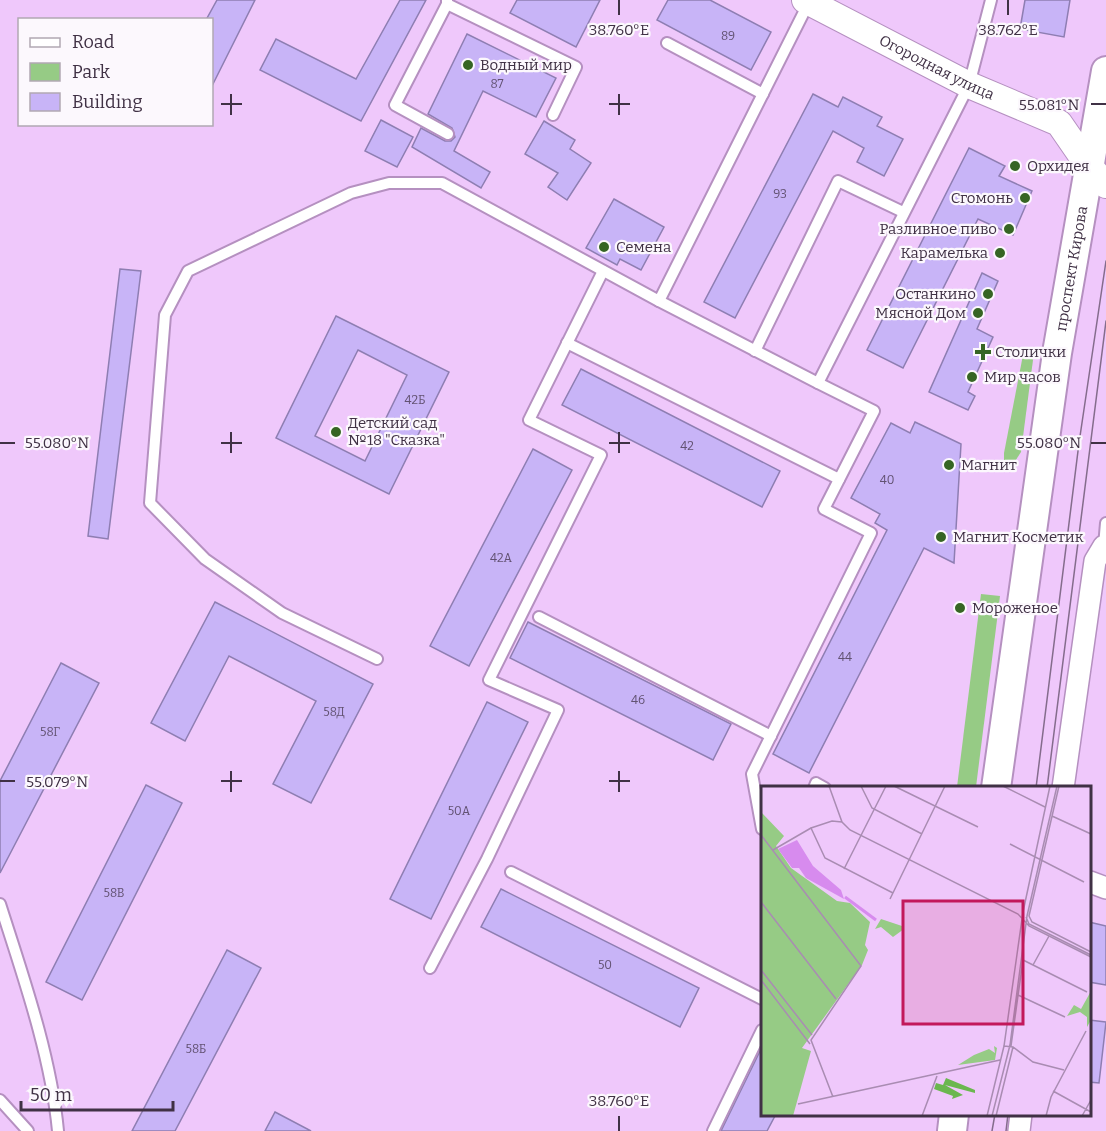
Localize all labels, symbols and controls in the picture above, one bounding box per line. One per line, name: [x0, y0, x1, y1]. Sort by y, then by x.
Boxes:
legend: [18, 18, 213, 126]
text: 38.760°E: [589, 21, 649, 39]
text: 38.762°E: [978, 21, 1038, 39]
house number: 89: [721, 29, 735, 43]
text: Road: [72, 31, 115, 53]
street label: Огородная улица: [876, 31, 997, 104]
place label: Водный мир: [480, 56, 572, 74]
marker: Водный мир: [461, 58, 475, 72]
text: Park: [72, 61, 111, 83]
house number: 87: [490, 77, 504, 91]
text: Building: [72, 91, 143, 113]
text: 55.081°N: [1019, 96, 1079, 114]
place label: Орхидея: [1027, 157, 1089, 175]
marker: Орхидея: [1008, 159, 1022, 173]
house number: 93: [773, 187, 787, 201]
place label: Сгомонь: [951, 189, 1013, 207]
marker: Сгомонь: [1018, 191, 1032, 205]
street label: проспект Кирова: [1052, 204, 1091, 333]
place label: Разливное пиво: [879, 220, 997, 238]
marker: Разливное пиво: [1002, 222, 1016, 236]
place label: Семена: [616, 238, 671, 256]
marker: Семена: [597, 240, 611, 254]
place label: Карамелька: [901, 244, 988, 262]
marker: Карамелька: [993, 246, 1007, 260]
place label: Останкино: [895, 285, 976, 303]
marker: Останкино: [981, 287, 995, 301]
place label: Мясной Дом: [875, 304, 966, 322]
marker: Мясной Дом: [971, 306, 985, 320]
place label: Столички: [995, 343, 1066, 361]
marker: Столички: [976, 345, 990, 359]
place label: Мир часов: [984, 368, 1061, 386]
marker: Мир часов: [965, 370, 979, 384]
house number: 42Б: [404, 393, 426, 407]
place label: Детский сад №18 "Сказка": [348, 414, 445, 449]
marker: Детский сад №18 "Сказка": [329, 425, 343, 439]
text: 55.080°N: [25, 434, 89, 452]
text: 55.080°N: [1017, 434, 1081, 452]
house number: 42: [680, 439, 694, 453]
place label: Магнит: [961, 456, 1017, 474]
marker: Магнит: [942, 458, 956, 472]
house number: 40: [880, 473, 894, 487]
place label: Магнит Косметик: [953, 528, 1084, 546]
marker: Магнит Косметик: [934, 530, 948, 544]
house number: 42А: [490, 551, 513, 565]
place label: Мороженое: [972, 599, 1058, 617]
marker: Мороженое: [953, 601, 967, 615]
house number: 44: [838, 650, 852, 664]
house number: 46: [631, 693, 645, 707]
house number: 58Д: [323, 705, 345, 719]
house number: 58Г: [40, 725, 60, 739]
text: 55.079°N: [26, 773, 88, 791]
inset map: [761, 786, 1091, 1116]
house number: 50А: [448, 804, 471, 818]
house number: 58В: [103, 886, 125, 900]
house number: 50: [598, 958, 612, 972]
house number: 58Б: [186, 1042, 206, 1056]
scale bar: [21, 1074, 172, 1112]
text: 50 m: [30, 1084, 72, 1106]
text: 38.760°E: [589, 1092, 649, 1110]

